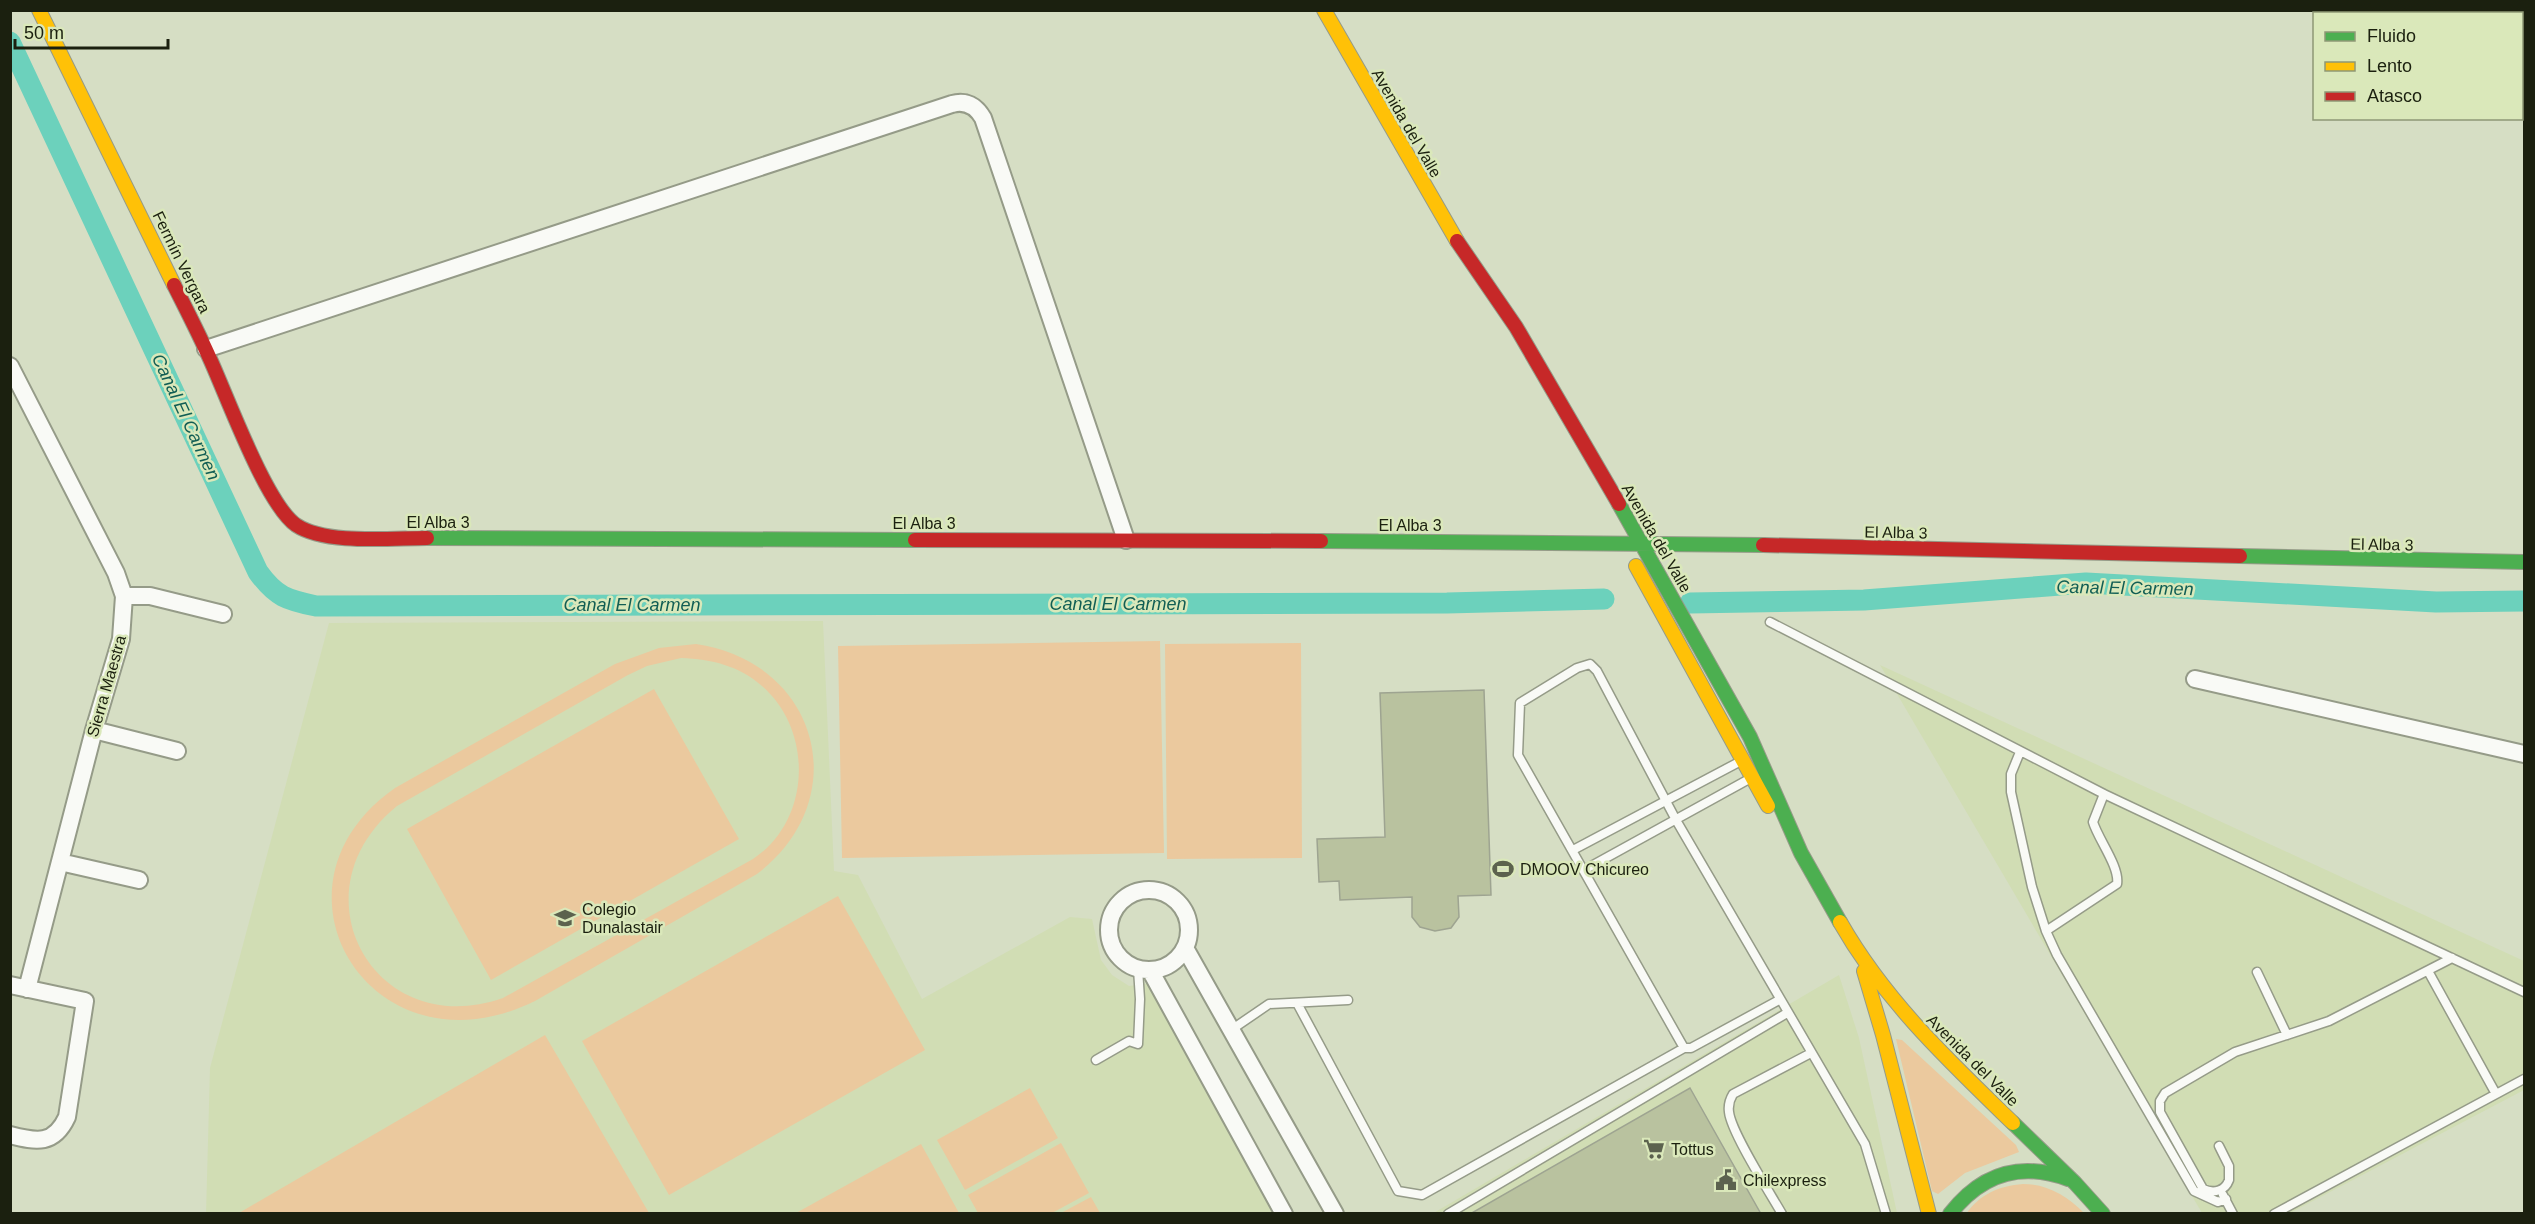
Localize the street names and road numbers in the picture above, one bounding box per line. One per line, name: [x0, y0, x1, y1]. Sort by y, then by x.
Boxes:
street label: Avenida del Valle: [1369, 66, 1445, 180]
street label: Fermín Vergara: [150, 209, 214, 316]
street label: Avenida del Valle: [1619, 481, 1695, 595]
street label: El Alba 3: [406, 514, 470, 531]
street label: El Alba 3: [892, 515, 956, 532]
street label: El Alba 3: [1378, 517, 1442, 534]
street label: El Alba 3: [1864, 523, 1928, 542]
street label: El Alba 3: [2350, 535, 2414, 554]
street label: Sierra Maestra: [84, 633, 129, 739]
street label: Avenida del Valle: [1923, 1011, 2022, 1110]

